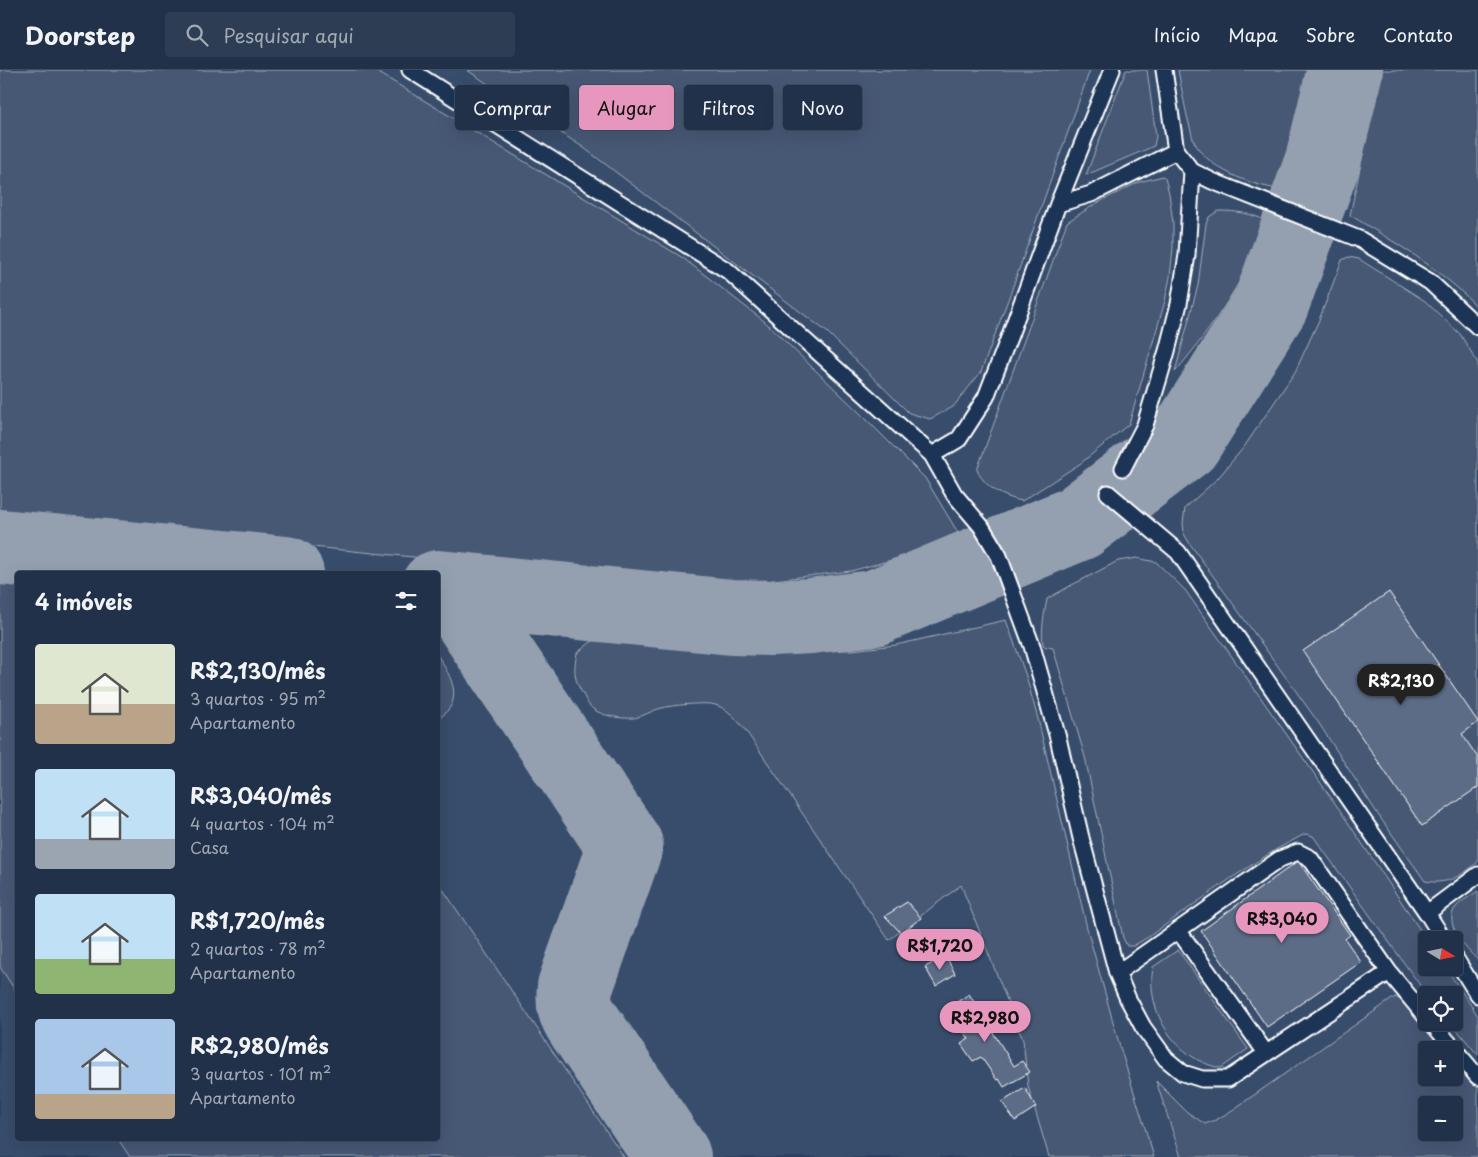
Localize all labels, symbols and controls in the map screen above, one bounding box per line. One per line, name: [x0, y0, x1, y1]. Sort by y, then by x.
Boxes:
search box: [165, 12, 515, 57]
text: Doorstep: [25, 17, 135, 53]
icon: search: [183, 21, 211, 49]
text: Pesquisar aqui: [223, 21, 354, 49]
text: Início: [1154, 21, 1200, 48]
text: Mapa: [1228, 21, 1278, 48]
text: Sobre: [1306, 21, 1355, 48]
text: Contato: [1383, 21, 1453, 48]
chip: Comprar: [455, 85, 569, 130]
chip: Alugar: [579, 85, 674, 130]
chip: Filtros: [684, 85, 773, 130]
chip: Novo: [783, 85, 862, 130]
text: 4 imóveis: [35, 585, 133, 617]
icon: filters: [392, 587, 420, 615]
text: R$2,130/mês: [190, 654, 326, 686]
icon: home: [75, 664, 135, 724]
pin: R$2,130: [1355, 664, 1447, 706]
text: R$2,130: [1368, 668, 1434, 692]
text: 3 quartos · 95 m²: [190, 686, 326, 710]
text: Apartamento: [190, 710, 295, 734]
text: R$3,040/mês: [190, 779, 331, 811]
icon: home: [75, 789, 135, 849]
text: 4 quartos · 104 m²: [190, 811, 335, 835]
text: Casa: [190, 835, 229, 859]
pin: R$3,040: [1236, 902, 1328, 944]
text: R$1,720/mês: [190, 904, 325, 936]
text: R$3,040: [1247, 906, 1317, 930]
icon: home: [75, 914, 135, 974]
pin: R$1,720: [894, 928, 986, 971]
north arrow: [1418, 931, 1462, 976]
map controls: [1418, 931, 1463, 1141]
text: R$1,720: [907, 933, 973, 957]
text: 2 quartos · 78 m²: [190, 936, 326, 960]
text: Apartamento: [190, 960, 295, 984]
button: locate: [1418, 986, 1463, 1031]
pin: R$2,980: [939, 1000, 1031, 1043]
text: R$2,980: [951, 1005, 1019, 1029]
text: R$2,980/mês: [190, 1029, 329, 1061]
icon: home: [75, 1039, 135, 1099]
button: +: [1418, 1041, 1463, 1086]
text: 3 quartos · 101 m²: [190, 1061, 331, 1085]
text: Apartamento: [190, 1085, 295, 1109]
button: −: [1418, 1096, 1463, 1141]

